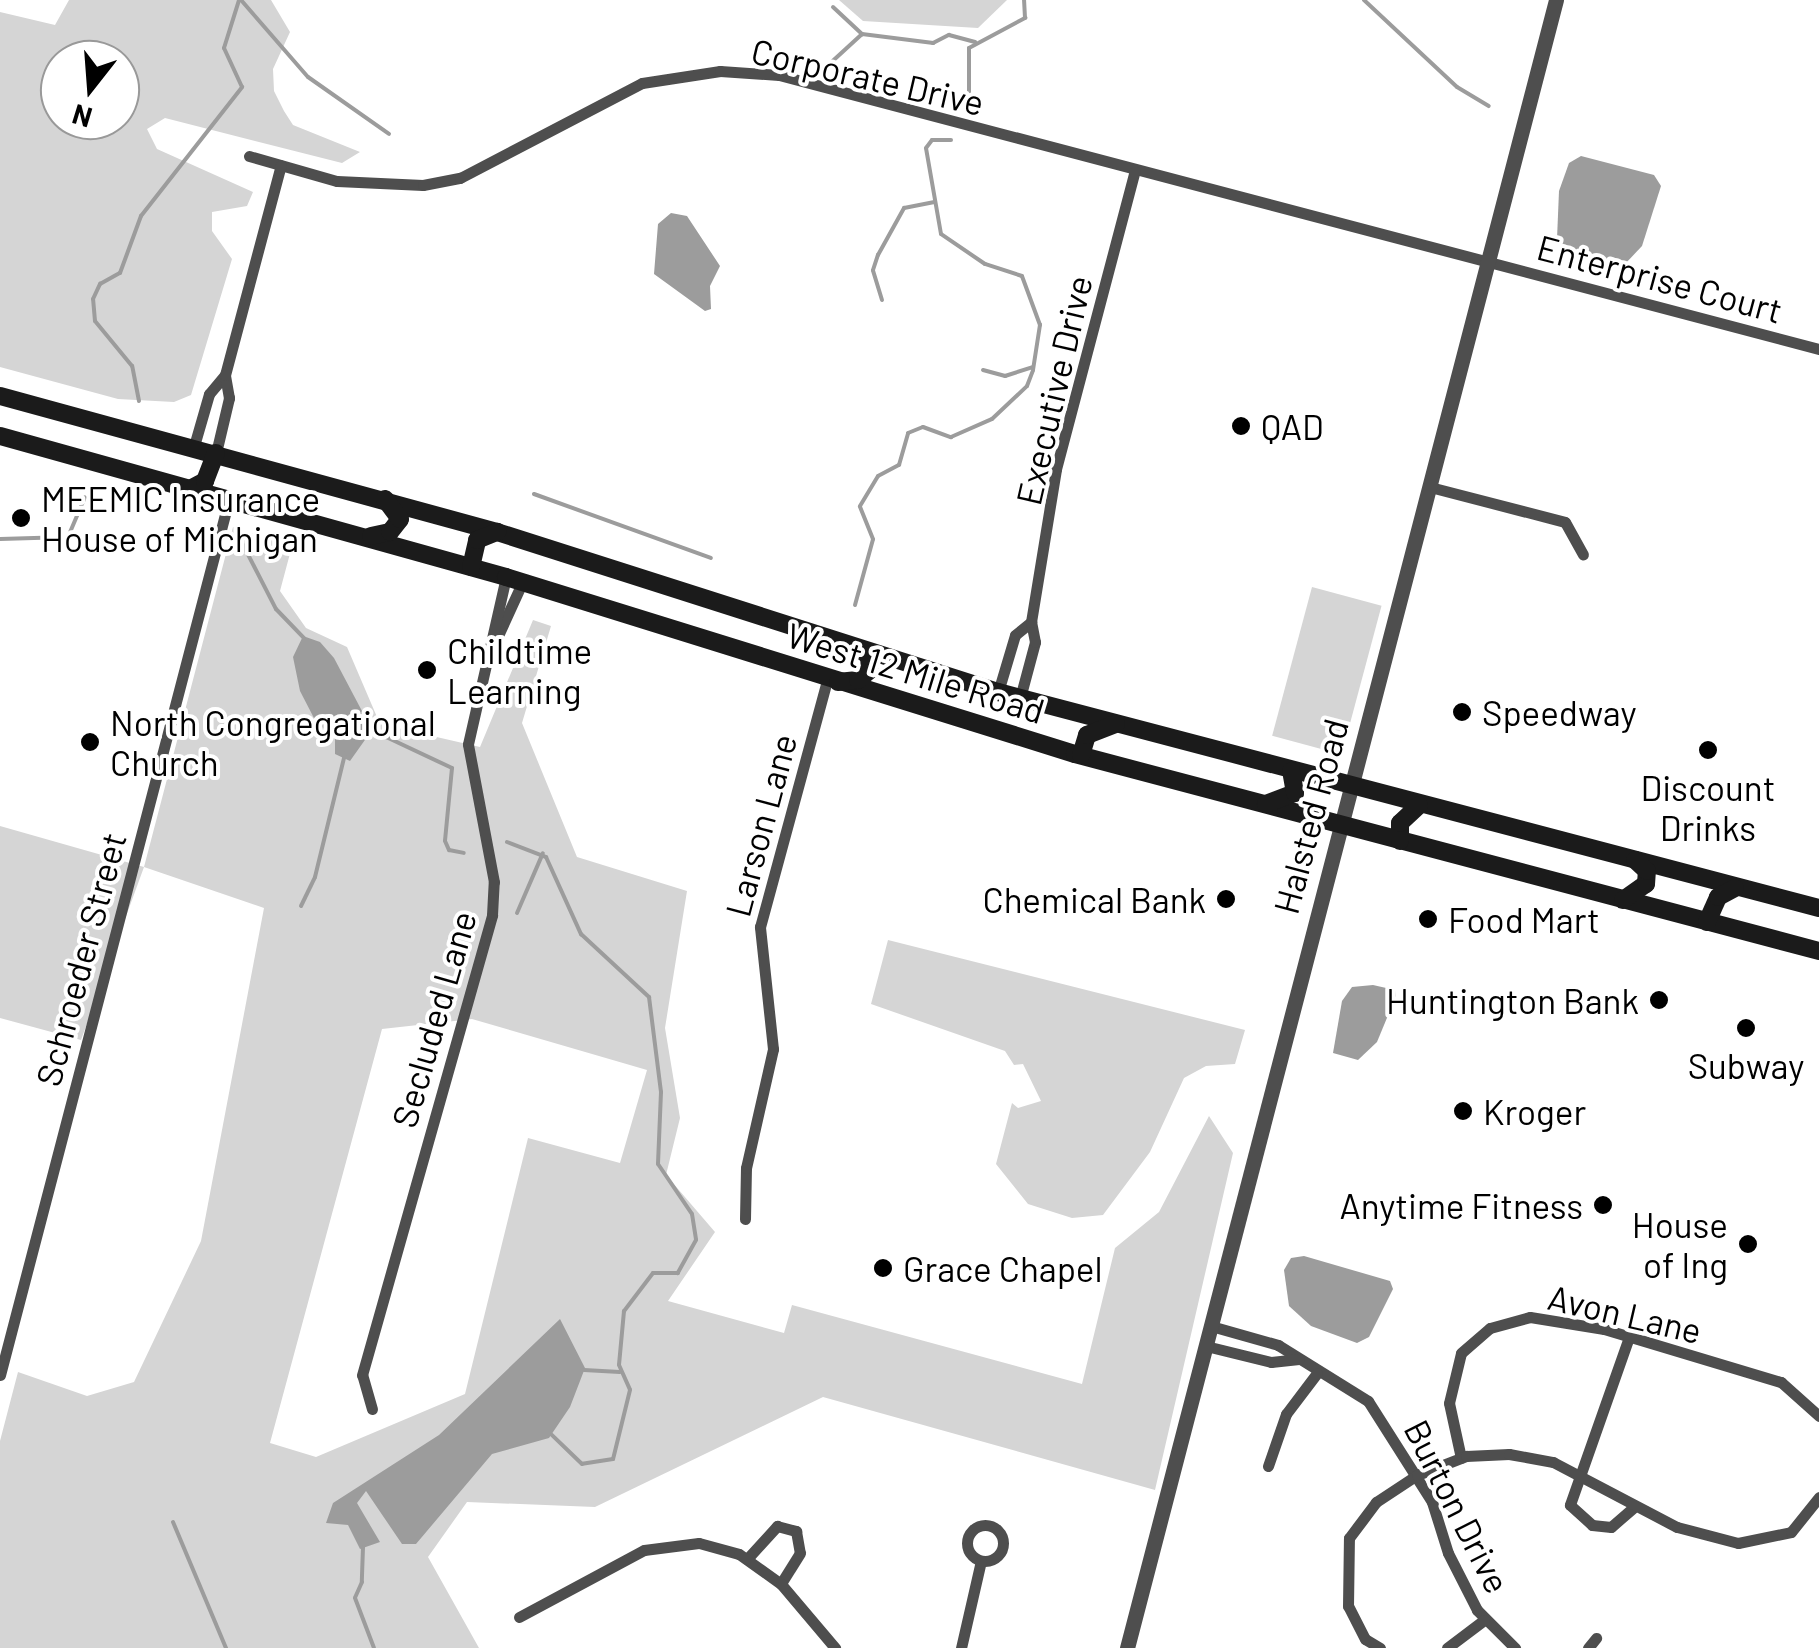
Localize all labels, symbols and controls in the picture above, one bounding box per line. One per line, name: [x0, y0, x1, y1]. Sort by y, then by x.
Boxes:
street label: Corporate Drive: [748, 29, 988, 123]
north arrow: [40, 40, 140, 140]
text: N: [68, 98, 96, 136]
street label: Enterprise Court: [1533, 225, 1787, 331]
street label: Executive Drive: [1006, 271, 1100, 509]
place label: QAD: [1261, 405, 1324, 447]
marker: QAD: [1230, 415, 1252, 437]
place label: MEEMIC Insurance House of Michigan: [41, 477, 320, 559]
marker: MEEMIC Insurance House of Michigan: [10, 507, 32, 529]
street label: West 12 Mile Road: [782, 613, 1050, 731]
place label: Childtime Learning: [447, 629, 592, 711]
marker: Childtime Learning: [416, 659, 438, 681]
place label: Speedway: [1482, 691, 1637, 733]
place label: North Congregational Church: [110, 701, 436, 783]
marker: Speedway: [1451, 701, 1473, 723]
street label: Halsted Road: [1264, 714, 1356, 918]
street label: Larson Lane: [715, 729, 805, 921]
marker: North Congregational Church: [79, 731, 101, 753]
marker: Discount Drinks: [1697, 739, 1719, 761]
place label: Discount Drinks: [1641, 766, 1775, 848]
street label: Schroeder Street: [26, 828, 134, 1090]
place label: Chemical Bank: [982, 878, 1206, 920]
marker: Chemical Bank: [1215, 888, 1237, 910]
place label: Food Mart: [1448, 898, 1600, 940]
street label: Secluded Lane: [382, 906, 484, 1132]
marker: Food Mart: [1417, 908, 1439, 930]
place label: Huntington Bank: [1386, 979, 1639, 1021]
marker: Huntington Bank: [1648, 989, 1670, 1011]
marker: Subway: [1735, 1017, 1757, 1039]
place label: Subway: [1688, 1044, 1804, 1086]
place label: Kroger: [1483, 1090, 1586, 1132]
marker: Kroger: [1452, 1100, 1474, 1122]
place label: Anytime Fitness: [1339, 1184, 1583, 1226]
marker: Anytime Fitness: [1592, 1194, 1614, 1216]
place label: House of Ing: [1632, 1203, 1728, 1285]
marker: House of Ing: [1737, 1233, 1759, 1255]
place label: Grace Chapel: [903, 1247, 1103, 1289]
marker: Grace Chapel: [872, 1257, 894, 1279]
street label: Avon Lane: [1544, 1275, 1706, 1351]
street label: Burton Drive: [1396, 1412, 1520, 1600]

